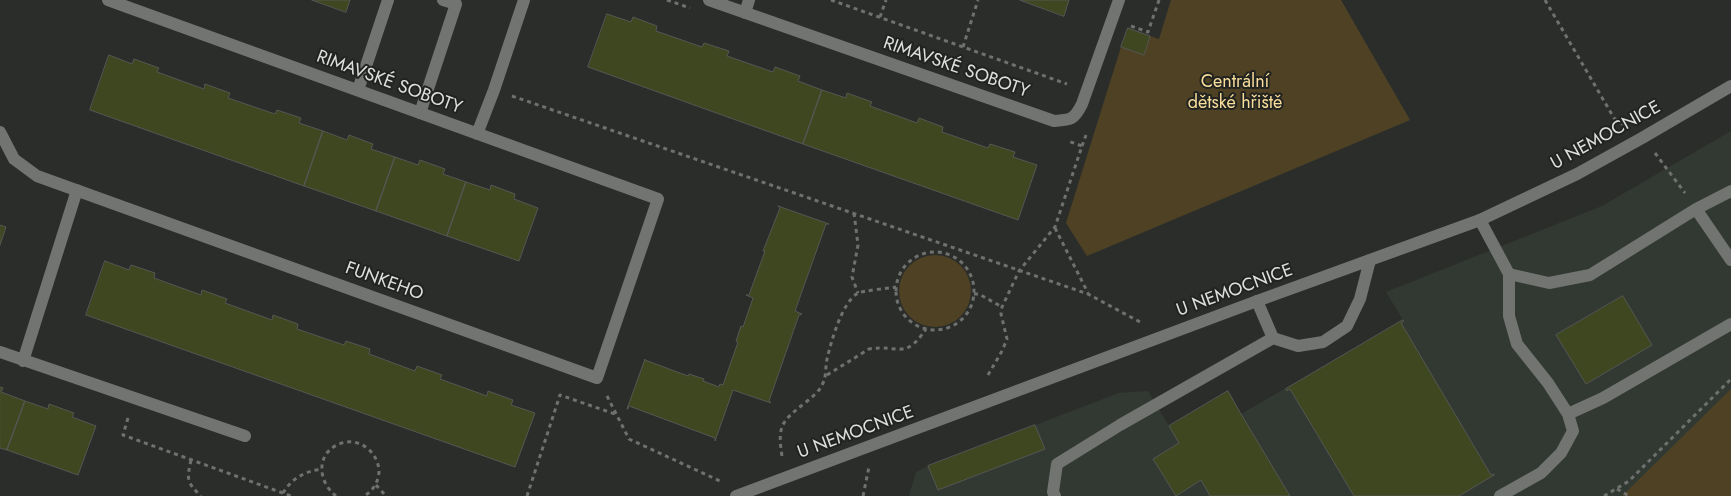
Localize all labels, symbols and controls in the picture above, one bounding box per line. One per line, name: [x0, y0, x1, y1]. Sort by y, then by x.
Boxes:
street label: RIMAVSKÉ SOBOTY: [880, 33, 1032, 103]
street label: RIMAVSKÉ SOBOTY: [313, 47, 465, 119]
park label: Centrální dětské hřiště: [1188, 72, 1282, 115]
street label: U NEMOCNICE: [1547, 97, 1665, 175]
street label: FUNKEHO: [342, 258, 426, 306]
street label: U NEMOCNICE: [1174, 260, 1296, 322]
street label: U NEMOCNICE: [795, 402, 917, 464]

